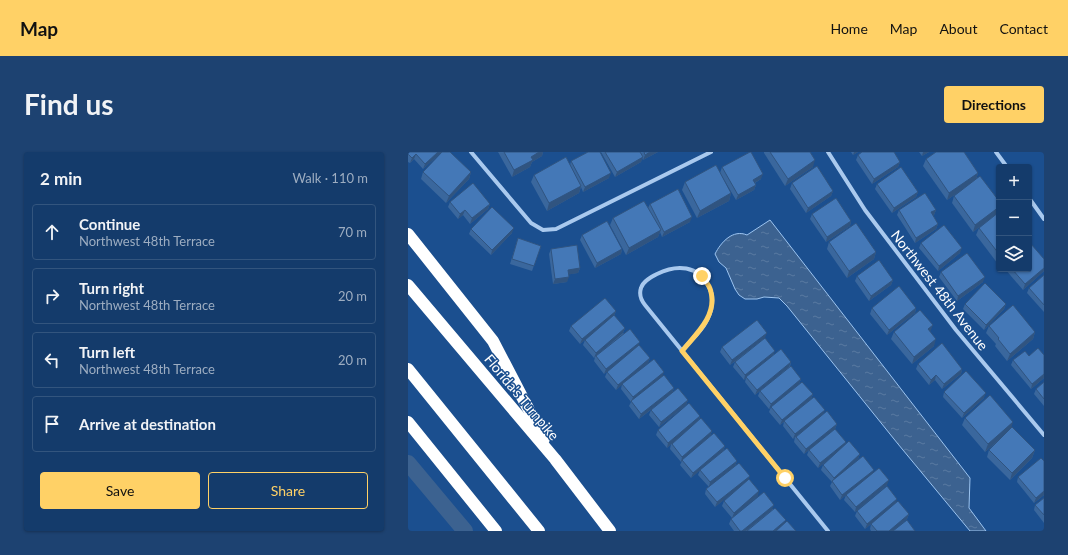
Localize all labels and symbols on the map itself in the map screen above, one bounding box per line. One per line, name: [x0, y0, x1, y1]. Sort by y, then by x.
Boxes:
street label: Northwest 48th Avenue: [888, 227, 992, 353]
route end: [693, 267, 711, 285]
street label: Florida's Turnpike: [481, 351, 563, 443]
route start: [776, 469, 794, 487]

